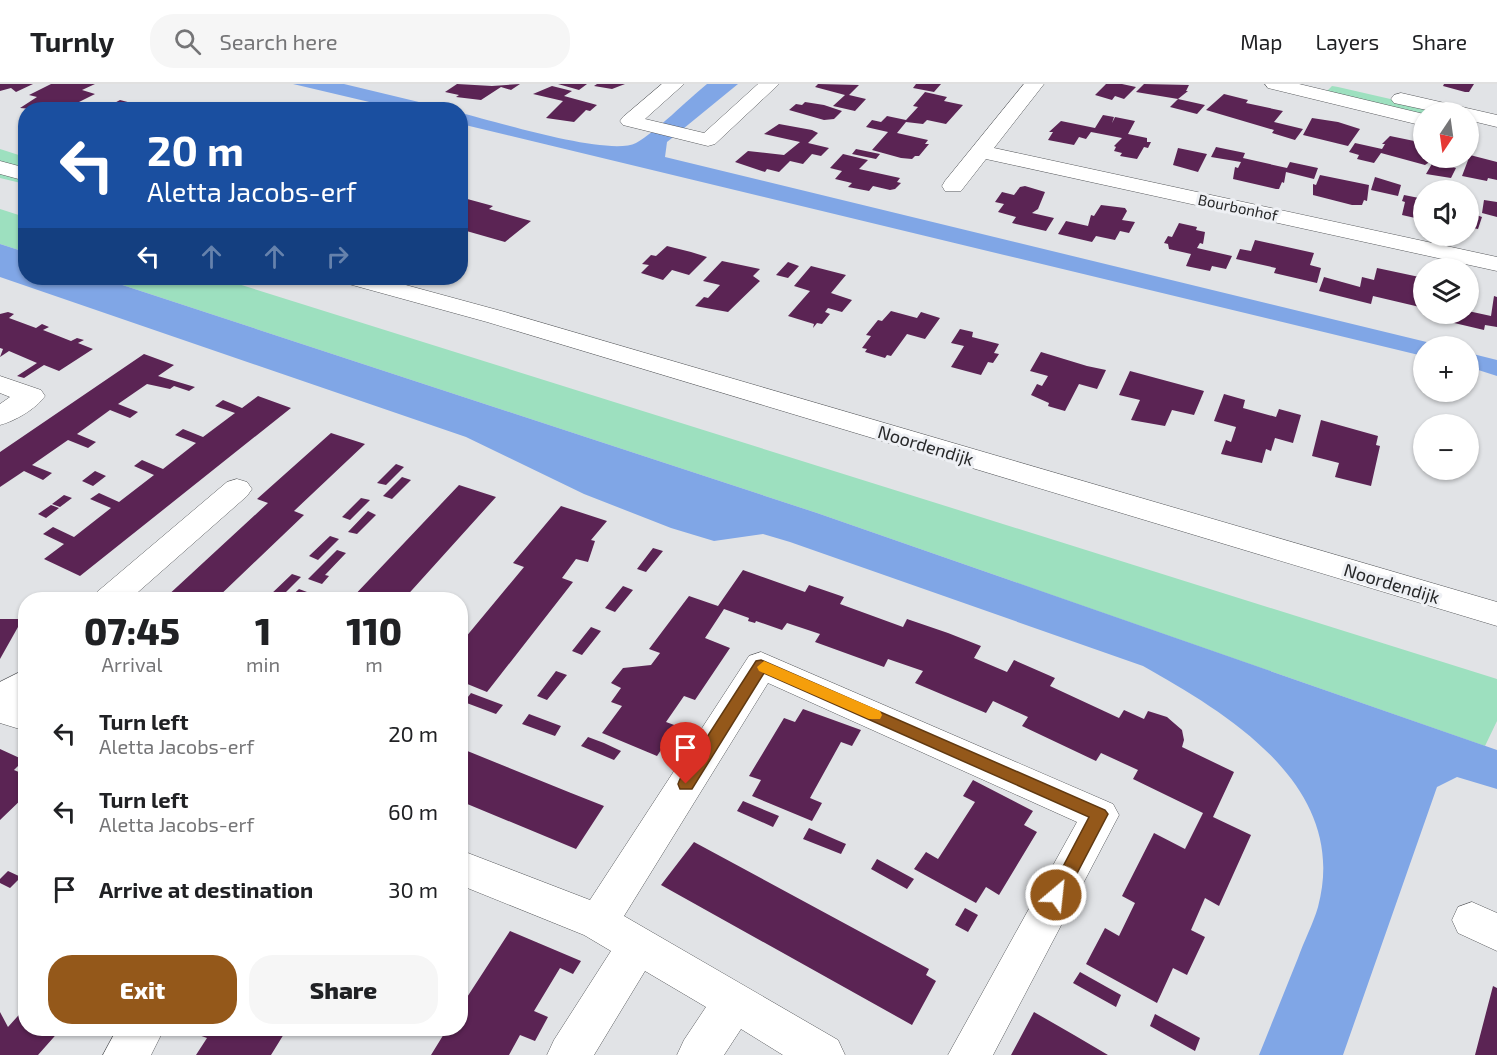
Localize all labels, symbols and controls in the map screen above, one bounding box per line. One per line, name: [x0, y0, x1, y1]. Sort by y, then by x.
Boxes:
search box: [150, 14, 570, 68]
text: Turnly: [30, 24, 114, 58]
icon: search: [171, 25, 204, 58]
text: Search here: [219, 28, 338, 54]
text: Map: [1240, 29, 1282, 54]
text: Layers: [1315, 29, 1379, 54]
text: Share: [1412, 29, 1467, 54]
north arrow: [1413, 102, 1479, 168]
map controls: [1413, 102, 1479, 480]
text: 20 m: [147, 124, 244, 174]
icon: left: [48, 126, 126, 204]
text: Aletta Jacobs-erf: [147, 175, 356, 207]
button: sound: [1413, 180, 1479, 246]
street label: Bourbonhof: [1196, 190, 1280, 224]
icon: left: [132, 240, 165, 273]
icon: ahead: [195, 240, 228, 273]
icon: ahead: [258, 240, 291, 273]
icon: right: [321, 240, 354, 273]
button: layers: [1413, 258, 1479, 324]
button: +: [1413, 336, 1479, 402]
button: −: [1413, 414, 1479, 480]
street label: Noordendijk: [875, 420, 977, 470]
street label: Noordendijk: [1341, 558, 1443, 608]
text: 07:45: [84, 609, 180, 652]
text: 1: [255, 609, 271, 652]
text: 110: [346, 609, 402, 652]
text: Arrival: [102, 652, 162, 676]
text: min: [246, 652, 280, 676]
text: m: [365, 652, 383, 676]
text: Turn left: [99, 708, 188, 734]
icon: left: [48, 717, 81, 750]
text: 20 m: [388, 720, 438, 746]
pin: [660, 722, 711, 784]
icon: arrive: [669, 731, 702, 764]
text: Aletta Jacobs-erf: [99, 734, 254, 758]
text: Turn left: [99, 786, 188, 812]
icon: left: [48, 795, 81, 828]
text: 60 m: [388, 798, 438, 824]
text: Aletta Jacobs-erf: [99, 812, 254, 836]
position arrow: [1024, 863, 1088, 927]
icon: arrive: [48, 873, 81, 906]
text: Arrive at destination: [99, 876, 313, 902]
text: 30 m: [388, 876, 438, 902]
button: Exit: [48, 955, 237, 1024]
button: Share: [249, 955, 438, 1024]

